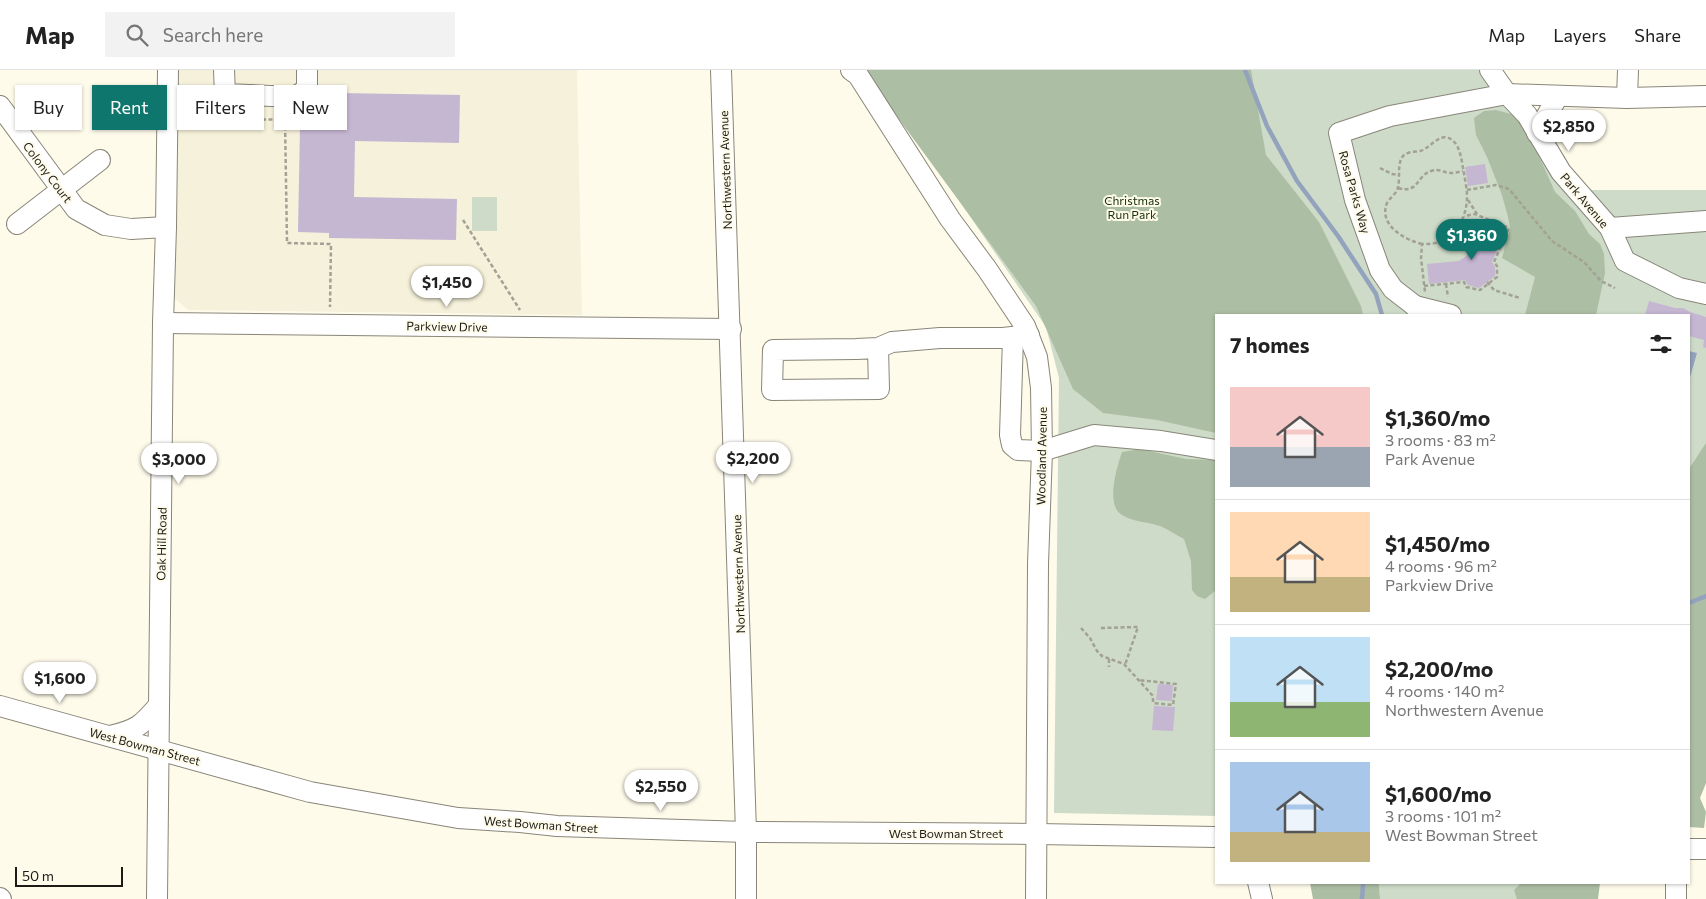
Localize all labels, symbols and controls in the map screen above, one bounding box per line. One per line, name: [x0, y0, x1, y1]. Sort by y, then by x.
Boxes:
search box: [105, 12, 455, 57]
text: Map: [25, 20, 75, 49]
icon: search: [123, 21, 151, 49]
text: Search here: [163, 23, 263, 46]
text: Map: [1488, 24, 1525, 46]
text: Layers: [1553, 24, 1606, 46]
text: Share: [1634, 24, 1681, 46]
chip: Buy: [15, 85, 82, 130]
chip: Rent: [92, 85, 167, 130]
chip: Filters: [177, 85, 264, 130]
chip: New: [274, 85, 347, 130]
pin: $2,850: [1528, 109, 1610, 152]
street label: Northwestern Avenue: [716, 110, 734, 230]
text: $2,850: [1543, 116, 1595, 135]
street label: Colony Court: [21, 139, 76, 205]
street label: Rosa Parks Way: [1336, 149, 1374, 235]
street label: Park Avenue: [1558, 170, 1612, 230]
park label: Christmas Run Park: [1104, 193, 1160, 221]
pin: $1,360: [1431, 218, 1513, 261]
text: $1,360: [1447, 225, 1497, 244]
pin: $1,450: [406, 266, 488, 308]
text: $1,450: [422, 272, 472, 291]
street label: Parkview Drive: [406, 318, 488, 334]
icon: filters: [1647, 330, 1675, 358]
text: 7 homes: [1230, 332, 1309, 357]
text: $1,360/mo: [1385, 405, 1490, 430]
street label: Woodland Avenue: [1033, 407, 1049, 505]
icon: home: [1270, 407, 1330, 467]
text: 3 rooms · 83 m²: [1385, 430, 1496, 449]
pin: $3,000: [138, 442, 220, 485]
pin: $2,200: [712, 442, 794, 484]
text: $2,200: [727, 448, 779, 467]
text: $3,000: [152, 449, 206, 468]
text: Park Avenue: [1385, 449, 1475, 468]
street label: Oak Hill Road: [153, 507, 169, 581]
street label: Northwestern Avenue: [729, 514, 747, 634]
text: $1,450/mo: [1385, 531, 1490, 556]
icon: home: [1270, 532, 1330, 592]
text: 4 rooms · 96 m²: [1385, 556, 1497, 575]
text: Parkview Drive: [1385, 575, 1494, 594]
text: $2,200/mo: [1385, 656, 1493, 681]
icon: home: [1270, 657, 1330, 717]
pin: $1,600: [19, 662, 101, 704]
text: $1,600: [34, 668, 86, 687]
text: 4 rooms · 140 m²: [1385, 681, 1504, 700]
text: Northwestern Avenue: [1385, 700, 1544, 719]
street label: West Bowman Street: [88, 724, 202, 768]
pin: $2,550: [620, 770, 702, 812]
text: $2,550: [635, 776, 687, 795]
text: $1,600/mo: [1385, 781, 1492, 806]
icon: home: [1270, 782, 1330, 842]
text: 3 rooms · 101 m²: [1385, 806, 1501, 825]
street label: West Bowman Street: [483, 813, 599, 835]
text: West Bowman Street: [1385, 825, 1538, 844]
street label: West Bowman Street: [889, 826, 1003, 840]
scale bar: [15, 864, 122, 887]
text: 50 m: [22, 867, 54, 884]

